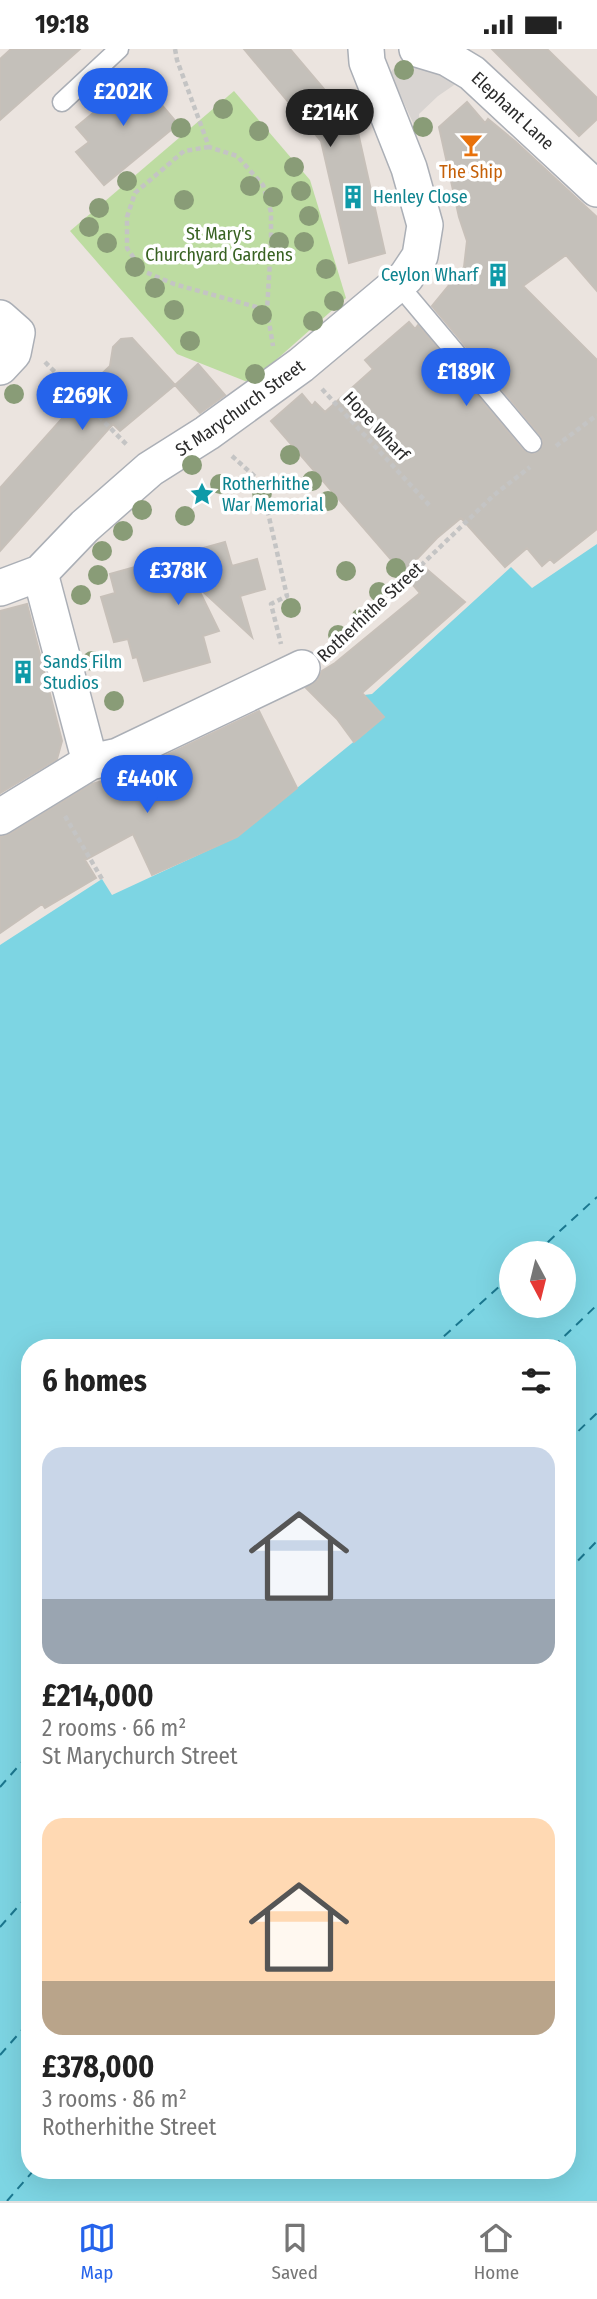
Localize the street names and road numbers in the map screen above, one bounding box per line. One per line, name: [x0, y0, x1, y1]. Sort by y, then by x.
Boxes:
street label: Elephant Lane: [467, 67, 559, 154]
street label: St Marychurch Street: [171, 355, 309, 461]
street label: Hope Wharf: [338, 387, 415, 466]
street label: Rotherhithe Street: [313, 557, 427, 667]

